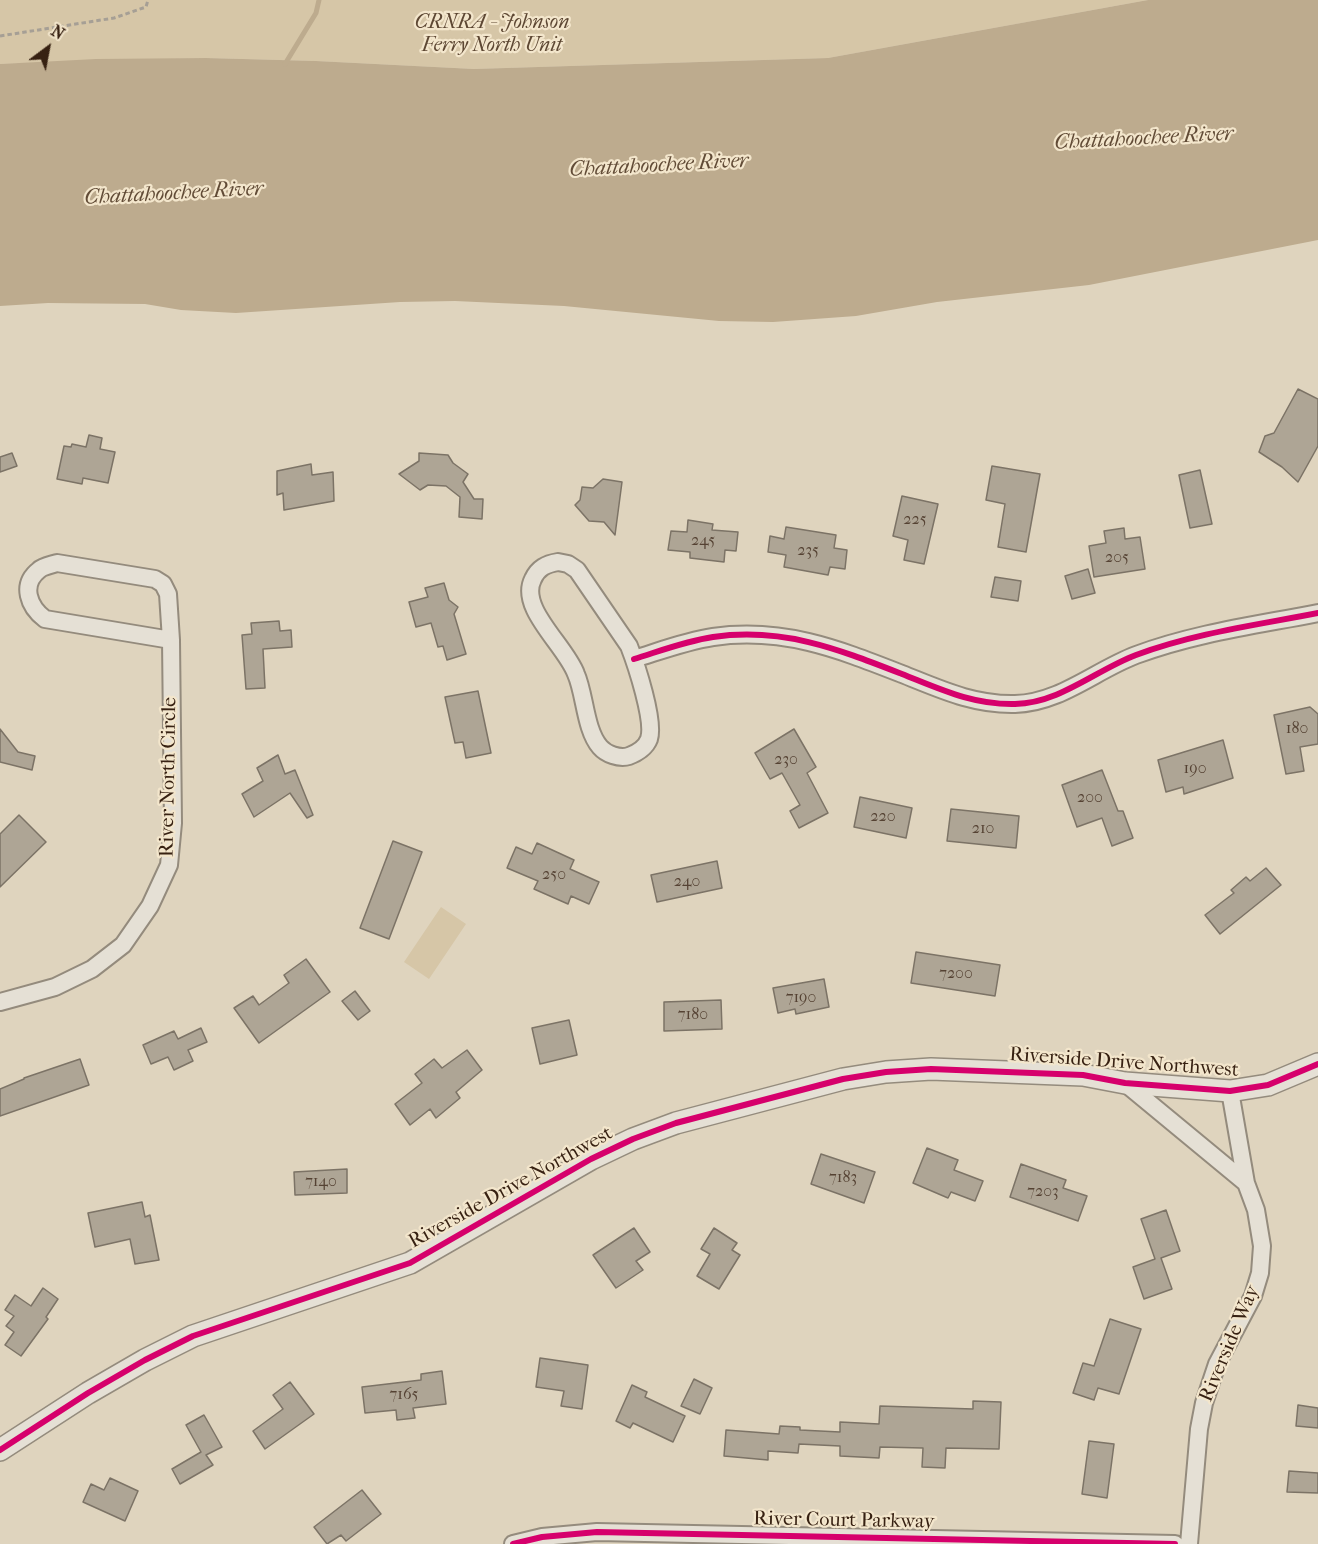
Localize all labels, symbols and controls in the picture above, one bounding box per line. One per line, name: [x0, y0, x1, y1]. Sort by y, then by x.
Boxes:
park label: CRNRA - Johnson Ferry North Unit: [415, 11, 569, 58]
north arrow: [18, 18, 78, 78]
text: N: [48, 21, 68, 44]
water label: Chattahoochee River: [1054, 122, 1234, 156]
water label: Chattahoochee River: [569, 149, 749, 183]
water label: Chattahoochee River: [84, 177, 264, 211]
house number: 225: [903, 510, 927, 530]
house number: 245: [691, 531, 715, 551]
house number: 235: [797, 541, 819, 561]
house number: 205: [1105, 548, 1129, 568]
street label: River North Circle: [156, 697, 182, 857]
house number: 180: [1286, 719, 1308, 739]
house number: 230: [774, 750, 798, 770]
house number: 190: [1184, 759, 1206, 779]
house number: 200: [1077, 788, 1103, 808]
house number: 220: [870, 807, 896, 827]
house number: 210: [972, 819, 994, 839]
house number: 250: [542, 865, 566, 885]
house number: 240: [674, 872, 700, 892]
house number: 7200: [939, 964, 973, 984]
house number: 7190: [786, 988, 816, 1008]
house number: 7180: [678, 1005, 708, 1025]
street label: Riverside Drive Northwest: [1009, 1043, 1239, 1083]
street label: Riverside Drive Northwest: [405, 1122, 617, 1254]
house number: 7183: [829, 1168, 857, 1188]
house number: 7140: [305, 1172, 337, 1192]
house number: 7203: [1027, 1182, 1059, 1202]
street label: Riverside Way: [1195, 1282, 1265, 1406]
house number: 7165: [390, 1385, 418, 1405]
street label: River Court Parkway: [753, 1507, 935, 1535]

